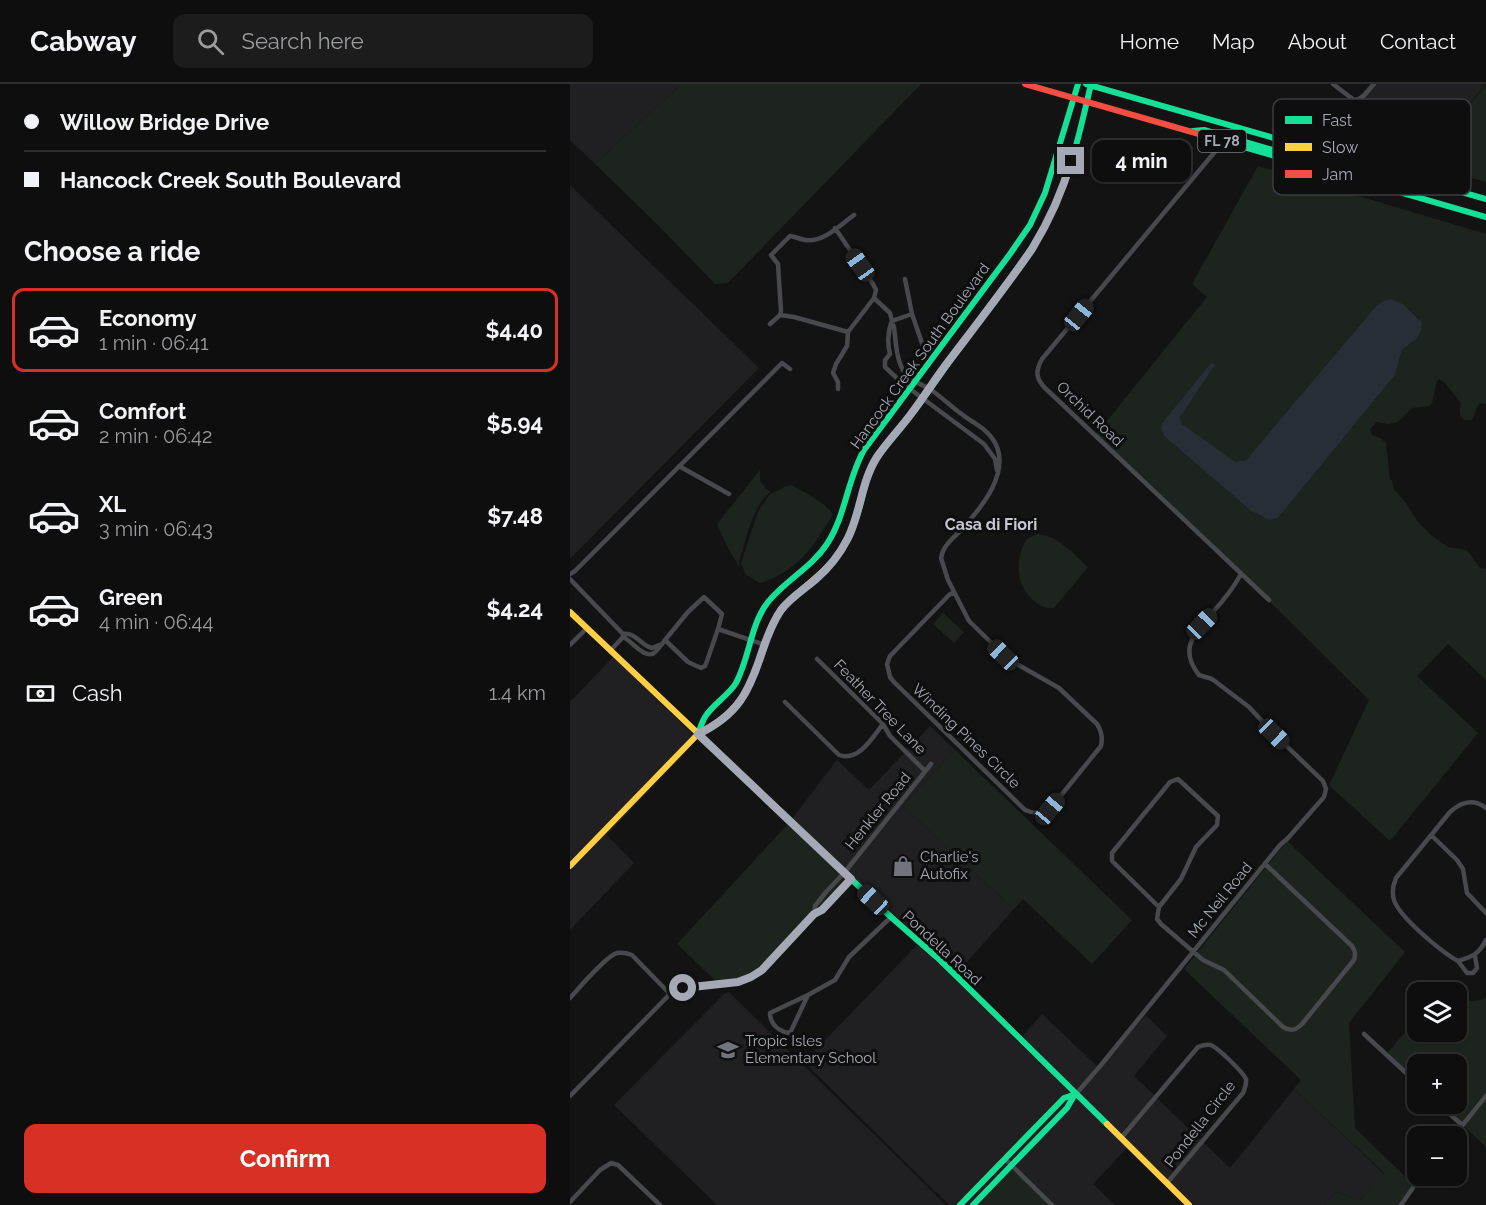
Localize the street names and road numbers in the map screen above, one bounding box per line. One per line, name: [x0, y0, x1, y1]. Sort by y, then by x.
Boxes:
road number: FL 78: [1198, 130, 1246, 152]
street label: Hancock Creek South Boulevard: [847, 260, 993, 452]
street label: Orchid Road: [1053, 378, 1127, 450]
street label: Feather Tree Lane: [830, 656, 930, 758]
street label: Winding Pines Circle: [908, 680, 1024, 792]
street label: Henkler Road: [841, 769, 915, 853]
street label: Mc Neil Road: [1184, 859, 1256, 941]
street label: Pondella Road: [899, 907, 985, 989]
street label: Pondella Circle: [1161, 1077, 1239, 1171]

